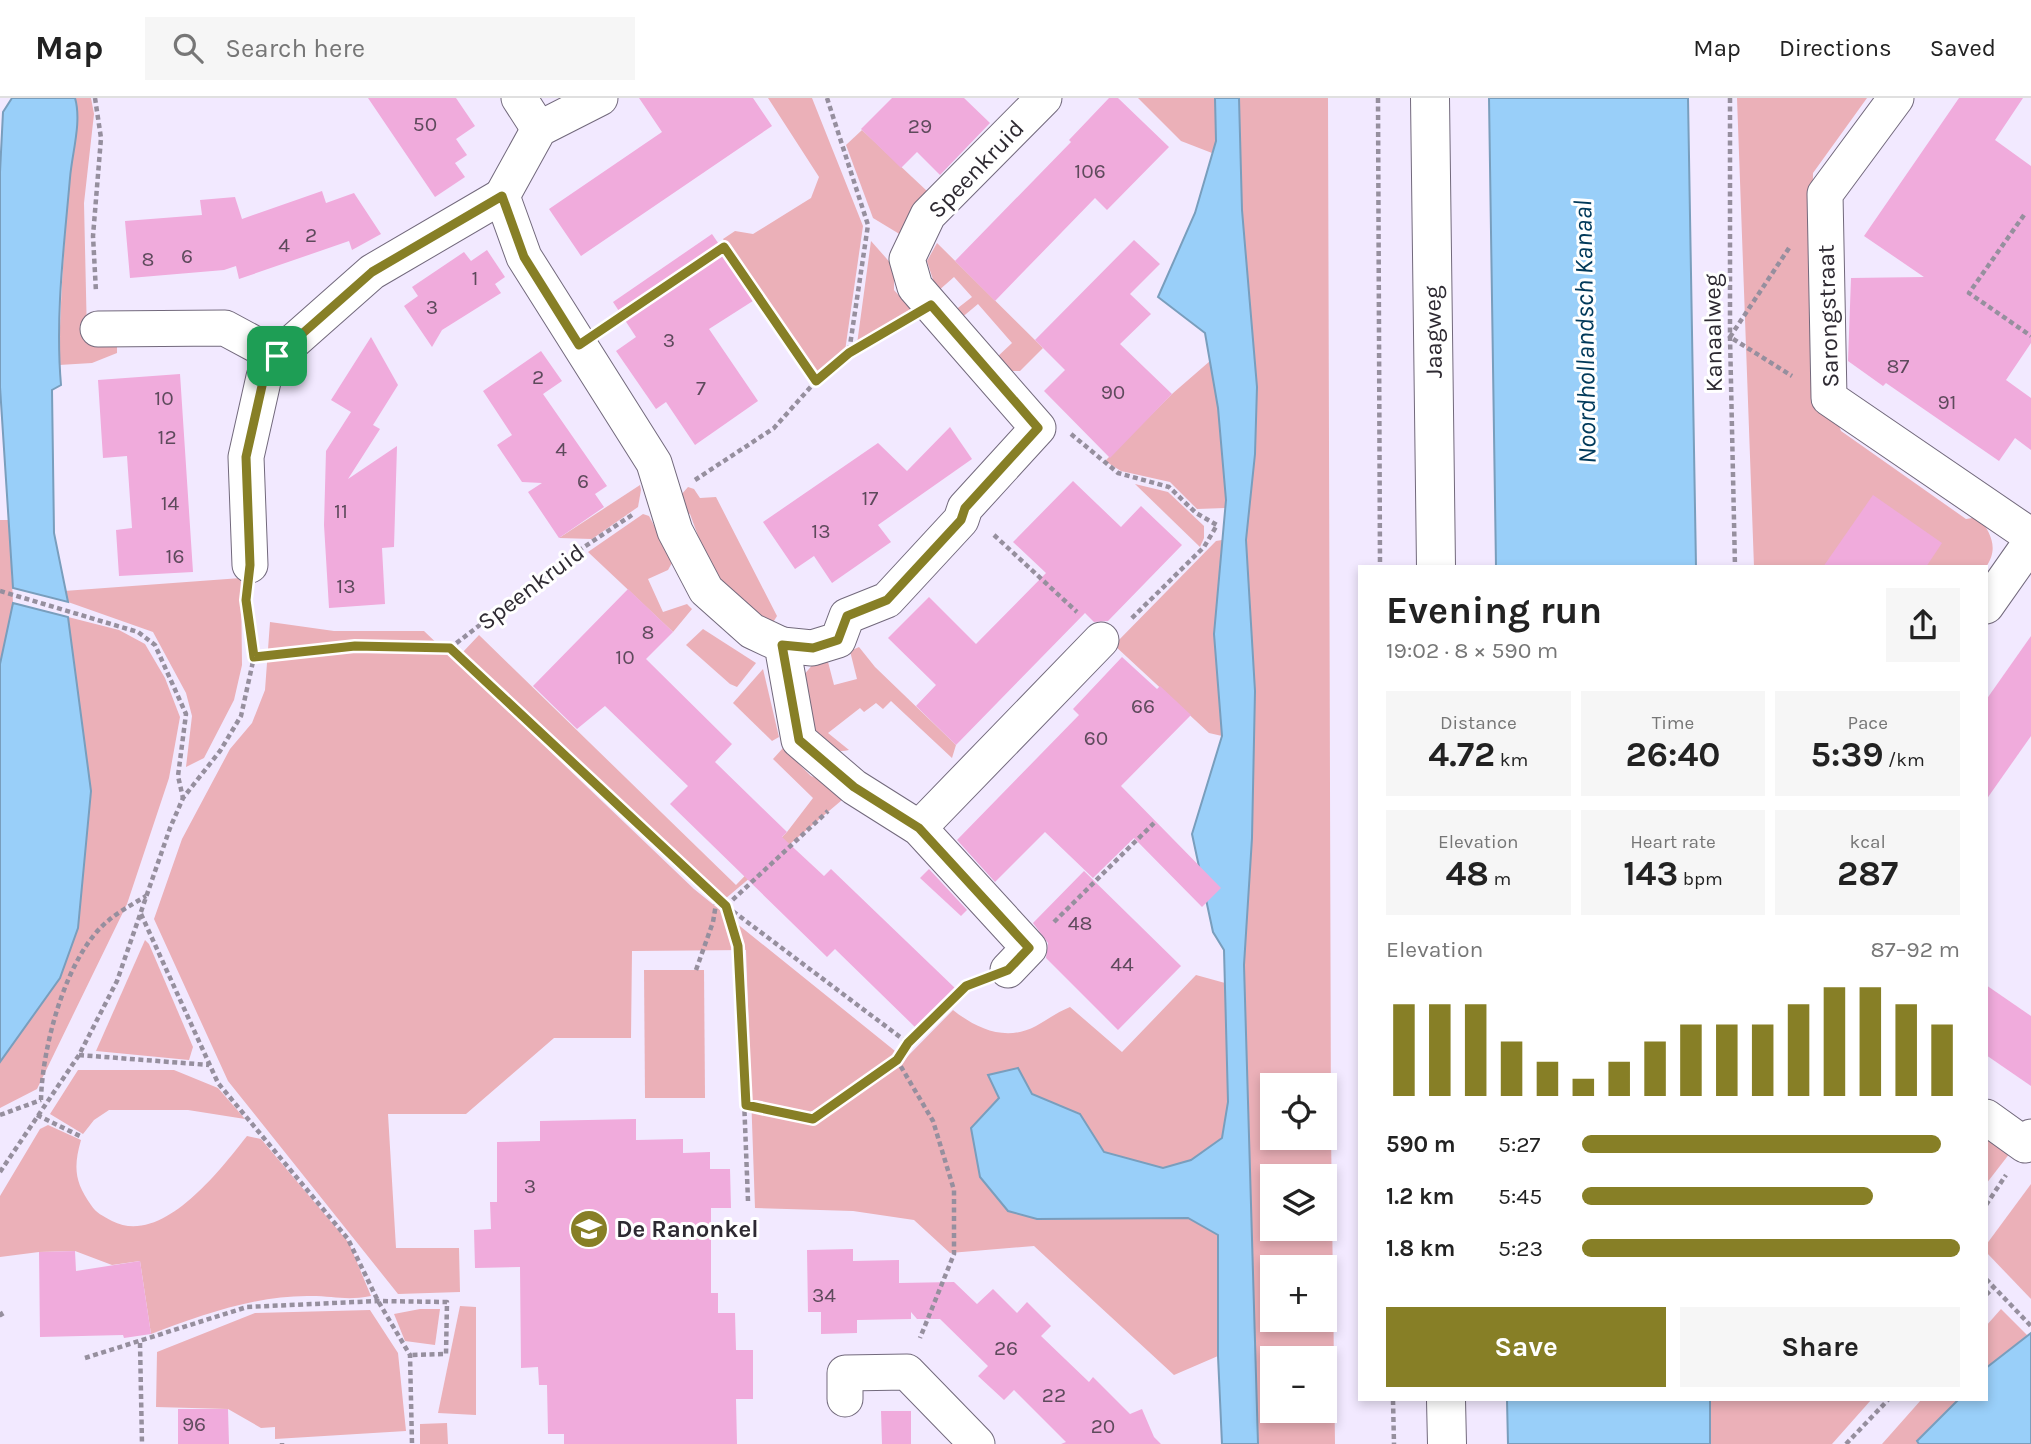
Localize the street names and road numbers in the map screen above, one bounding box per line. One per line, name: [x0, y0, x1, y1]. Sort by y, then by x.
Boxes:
street label: Speenkruid: [922, 114, 1030, 224]
street label: Sarongstraat: [1812, 244, 1844, 388]
street label: Kanaalweg: [1698, 273, 1728, 393]
street label: Jaagweg: [1418, 285, 1448, 379]
street label: Speenkruid: [472, 538, 590, 636]

